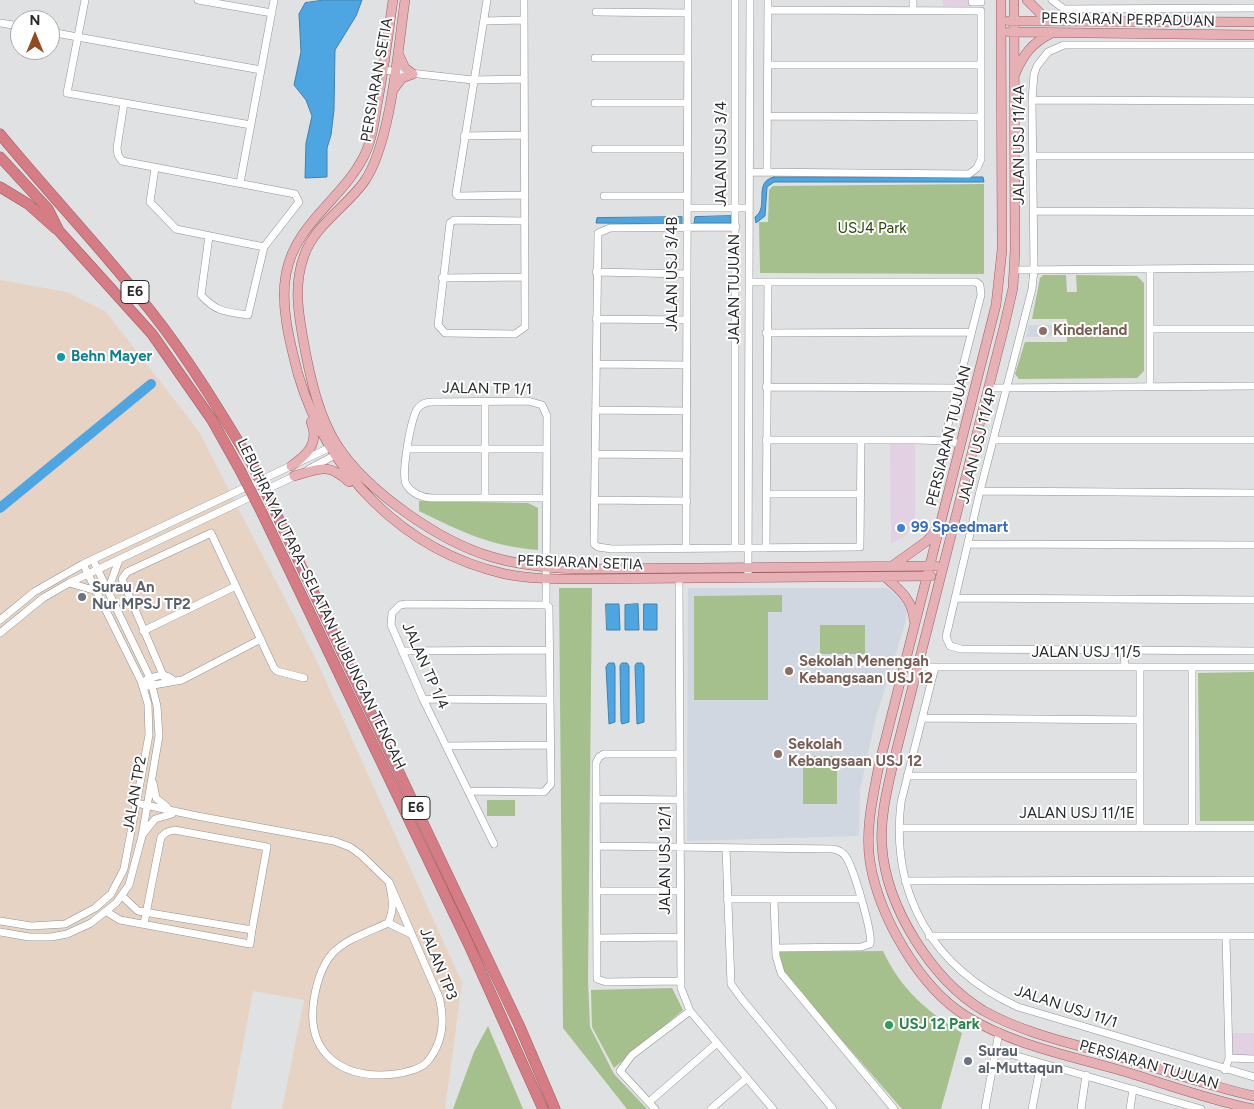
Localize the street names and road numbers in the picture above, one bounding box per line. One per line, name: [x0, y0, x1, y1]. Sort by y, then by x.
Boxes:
street label: PERSIARAN PERPADUAN: [1041, 9, 1215, 31]
street label: PERSIARAN SETIA: [357, 16, 397, 144]
street label: JALAN USJ 11/4A: [1011, 85, 1029, 205]
street label: JALAN USJ 3/4: [713, 101, 731, 207]
street label: JALAN USJ 3/4B: [664, 217, 682, 331]
street label: JALAN TUJUAN: [726, 234, 744, 344]
road number: E6: [121, 280, 149, 304]
street label: PERSIARAN TUJUAN: [923, 364, 975, 508]
street label: JALAN TP 1/1: [442, 379, 532, 399]
street label: JALAN USJ 11/4P: [955, 386, 1001, 506]
street label: LEBUHRAYA UTARA–SELATAN HUBUNGAN TENGAH: [233, 436, 409, 772]
street label: PERSIARAN SETIA: [517, 552, 643, 574]
street label: JALAN TP 1/4: [398, 620, 452, 712]
street label: JALAN USJ 11/5: [1031, 644, 1141, 662]
street label: JALAN TP2: [119, 755, 151, 833]
road number: E6: [402, 796, 430, 820]
street label: JALAN USJ 12/1: [657, 805, 675, 915]
street label: JALAN USJ 11/1E: [1019, 805, 1135, 823]
street label: JALAN TP3: [415, 925, 461, 1003]
street label: JALAN USJ 11/1: [1012, 982, 1120, 1032]
street label: PERSIARAN TUJUAN: [1077, 1036, 1221, 1094]

